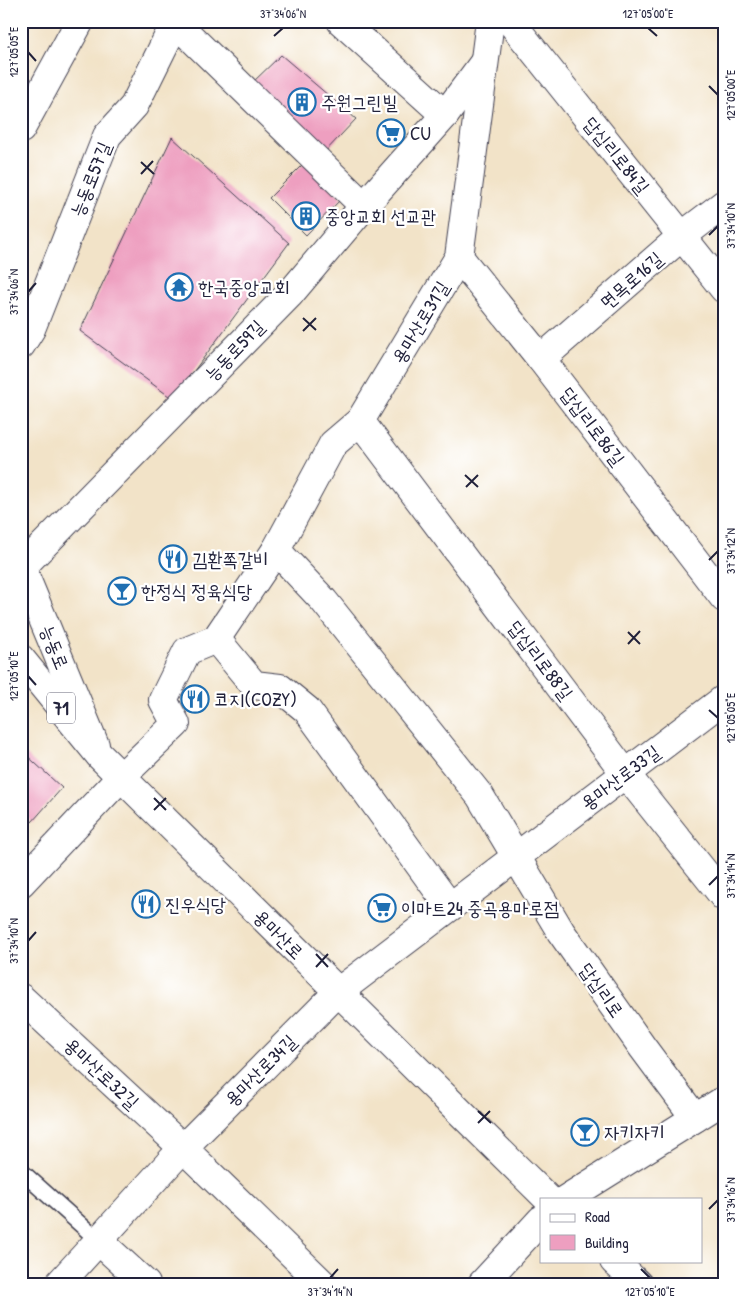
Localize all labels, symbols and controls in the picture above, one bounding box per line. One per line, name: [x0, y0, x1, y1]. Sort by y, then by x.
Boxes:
text: 37°34'06"N: [260, 5, 306, 22]
text: 127°05'00"E: [623, 5, 674, 22]
text: 127°05'05"E: [5, 26, 22, 77]
text: 127°05'00"E: [722, 69, 739, 120]
building icon: 주원그린빌: [287, 87, 317, 117]
place label: 주원그린빌: [321, 89, 398, 115]
street label: 답십리로84길: [578, 111, 656, 199]
supermarket icon: CU: [376, 118, 406, 148]
place label: CU: [410, 120, 431, 146]
street label: 능동로57길: [63, 138, 117, 220]
building icon: 중앙교회 선교관: [291, 201, 321, 231]
place label: 중앙교회 선교관: [325, 203, 436, 229]
text: 37°34'10"N: [722, 203, 739, 249]
street label: 면목로16길: [594, 245, 668, 315]
text: 37°34'06"N: [5, 269, 22, 315]
temple icon: 한국중앙교회: [164, 272, 194, 302]
place label: 한국중앙교회: [198, 274, 290, 300]
street label: 용마산로31길: [385, 276, 455, 368]
street label: 능동로59길: [198, 314, 270, 386]
street label: 답십리로86길: [555, 381, 631, 471]
text: 37°34'12"N: [722, 528, 739, 574]
restaurant icon: 김환쪽갈비: [158, 544, 188, 574]
place label: 김환쪽갈비: [192, 546, 268, 572]
bar icon: 한정식 정육식당: [107, 576, 137, 606]
place label: 한정식 정육식당: [141, 578, 252, 604]
street label: 답십리로88길: [503, 615, 579, 705]
street label: 능동로: [34, 621, 76, 673]
text: 127°05'10"E: [5, 650, 22, 701]
restaurant icon: 코지(COZY): [180, 684, 210, 714]
place label: 코지(COZY): [214, 686, 297, 712]
road number: 71: [47, 692, 75, 724]
text: 127°05'05"E: [722, 692, 739, 743]
street label: 용마산로33길: [575, 738, 665, 816]
text: 37°34'14"N: [722, 854, 739, 898]
restaurant icon: 진우식당: [131, 889, 161, 919]
place label: 진우식당: [165, 891, 226, 917]
supermarket icon: 이마트24 중곡용마로점: [367, 893, 397, 923]
place label: 이마트24 중곡용마로점: [401, 895, 559, 921]
street label: 용마산로: [248, 903, 310, 965]
text: 37°34'10"N: [5, 918, 22, 964]
street label: 답십리로: [574, 957, 630, 1023]
street label: 용마산로34길: [218, 1028, 302, 1112]
street label: 용마산로32길: [59, 1031, 145, 1115]
bar icon: 자키자키: [570, 1117, 600, 1147]
place label: 자키자키: [604, 1119, 665, 1145]
text: 37°34'16"N: [722, 1177, 739, 1223]
legend: [540, 1198, 702, 1262]
text: Road: [585, 1206, 610, 1227]
text: Building: [585, 1232, 629, 1253]
text: 37°34'14"N: [308, 1283, 352, 1300]
text: 127°05'10"E: [625, 1283, 676, 1300]

